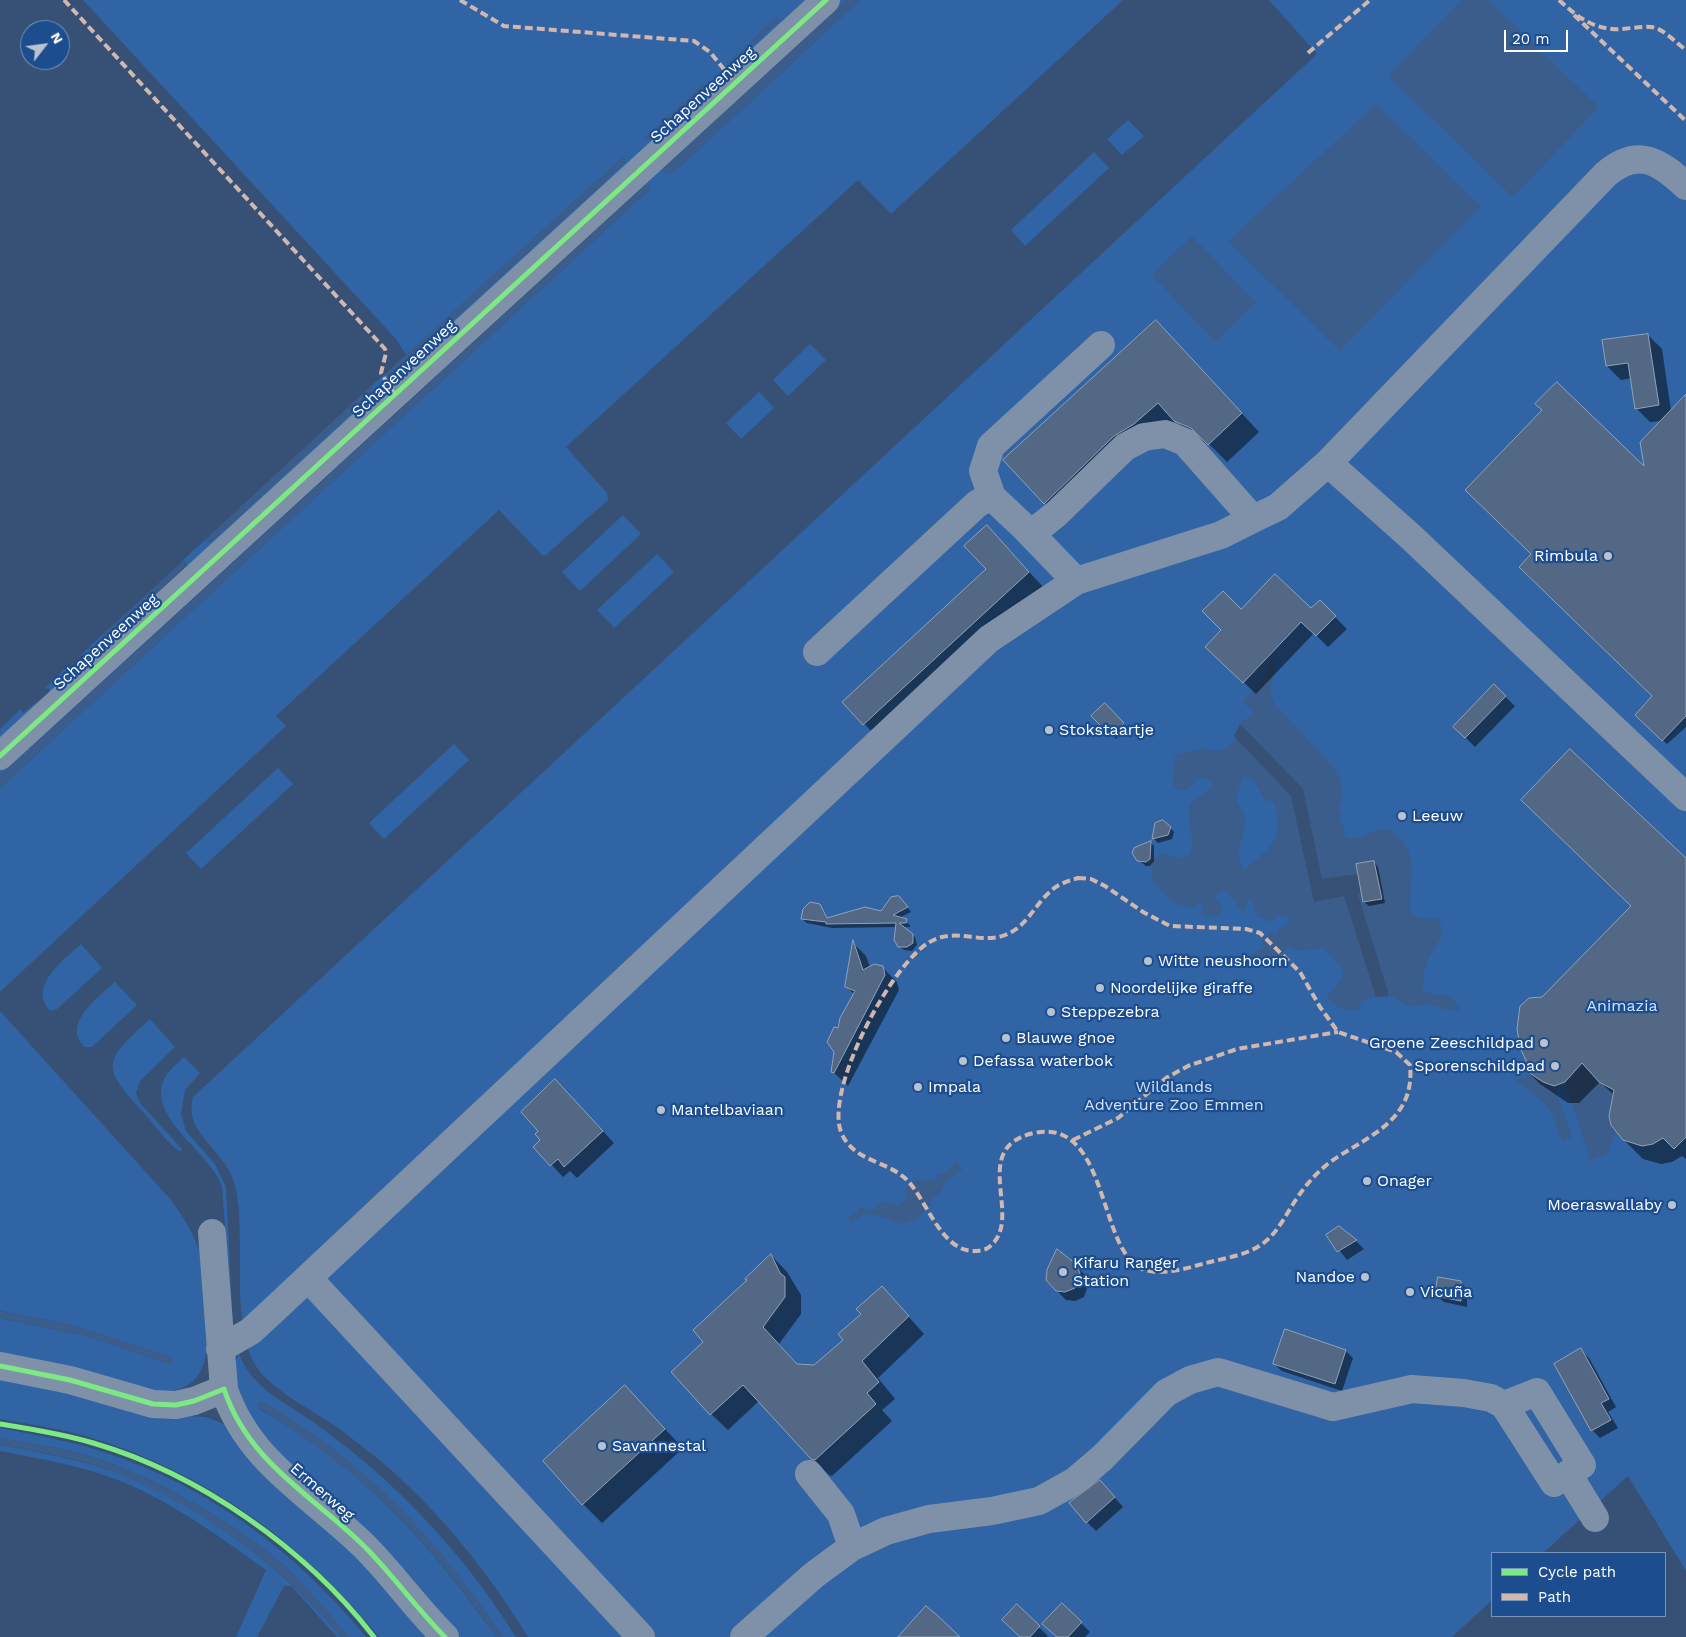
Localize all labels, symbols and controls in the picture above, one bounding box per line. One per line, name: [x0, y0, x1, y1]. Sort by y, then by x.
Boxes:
north arrow: [20, 20, 70, 70]
scale bar: [1506, 20, 1570, 52]
text: N: [48, 30, 67, 46]
text: 20 m: [1512, 30, 1550, 48]
street label: Schapenveenweg: [647, 43, 759, 147]
street label: Schapenveenweg: [348, 316, 460, 422]
place label: Rimbula: [1534, 546, 1598, 566]
marker: Rimbula: [1602, 550, 1614, 562]
street label: Schapenveenweg: [50, 590, 162, 694]
place label: Stokstaartje: [1059, 720, 1154, 740]
marker: Stokstaartje: [1043, 724, 1055, 736]
place label: Leeuw: [1412, 806, 1463, 826]
marker: Leeuw: [1396, 810, 1408, 822]
place label: Witte neushoorn: [1158, 951, 1288, 971]
marker: Witte neushoorn: [1142, 955, 1154, 967]
place label: Noordelijke giraffe: [1110, 978, 1253, 998]
marker: Noordelijke giraffe: [1094, 982, 1106, 994]
park label: Animazia: [1587, 996, 1657, 1016]
place label: Steppezebra: [1061, 1002, 1160, 1022]
marker: Steppezebra: [1045, 1006, 1057, 1018]
place label: Blauwe gnoe: [1016, 1028, 1115, 1048]
marker: Blauwe gnoe: [1000, 1032, 1012, 1044]
place label: Groene Zeeschildpad: [1369, 1033, 1534, 1053]
marker: Groene Zeeschildpad: [1538, 1037, 1550, 1049]
place label: Defassa waterbok: [973, 1051, 1113, 1071]
marker: Defassa waterbok: [957, 1055, 969, 1067]
place label: Sporenschildpad: [1414, 1056, 1545, 1076]
marker: Sporenschildpad: [1549, 1060, 1561, 1072]
place label: Impala: [928, 1077, 981, 1097]
park label: Wildlands Adventure Zoo Emmen: [1084, 1077, 1264, 1115]
marker: Impala: [912, 1081, 924, 1093]
place label: Mantelbaviaan: [671, 1100, 784, 1120]
marker: Mantelbaviaan: [655, 1104, 667, 1116]
place label: Onager: [1377, 1171, 1432, 1191]
marker: Onager: [1361, 1175, 1373, 1187]
place label: Moeraswallaby: [1547, 1195, 1662, 1215]
marker: Moeraswallaby: [1666, 1199, 1678, 1211]
place label: Kifaru Ranger Station: [1073, 1253, 1178, 1291]
marker: Kifaru Ranger Station: [1057, 1266, 1069, 1278]
place label: Nandoe: [1296, 1267, 1355, 1287]
marker: Nandoe: [1359, 1271, 1371, 1283]
place label: Vicuña: [1420, 1282, 1472, 1302]
marker: Vicuña: [1404, 1286, 1416, 1298]
place label: Savannestal: [612, 1436, 706, 1456]
marker: Savannestal: [596, 1440, 608, 1452]
street label: Ermerweg: [286, 1459, 358, 1525]
legend: [1491, 1552, 1666, 1617]
text: Cycle path: [1538, 1563, 1616, 1581]
text: Path: [1538, 1588, 1571, 1606]

